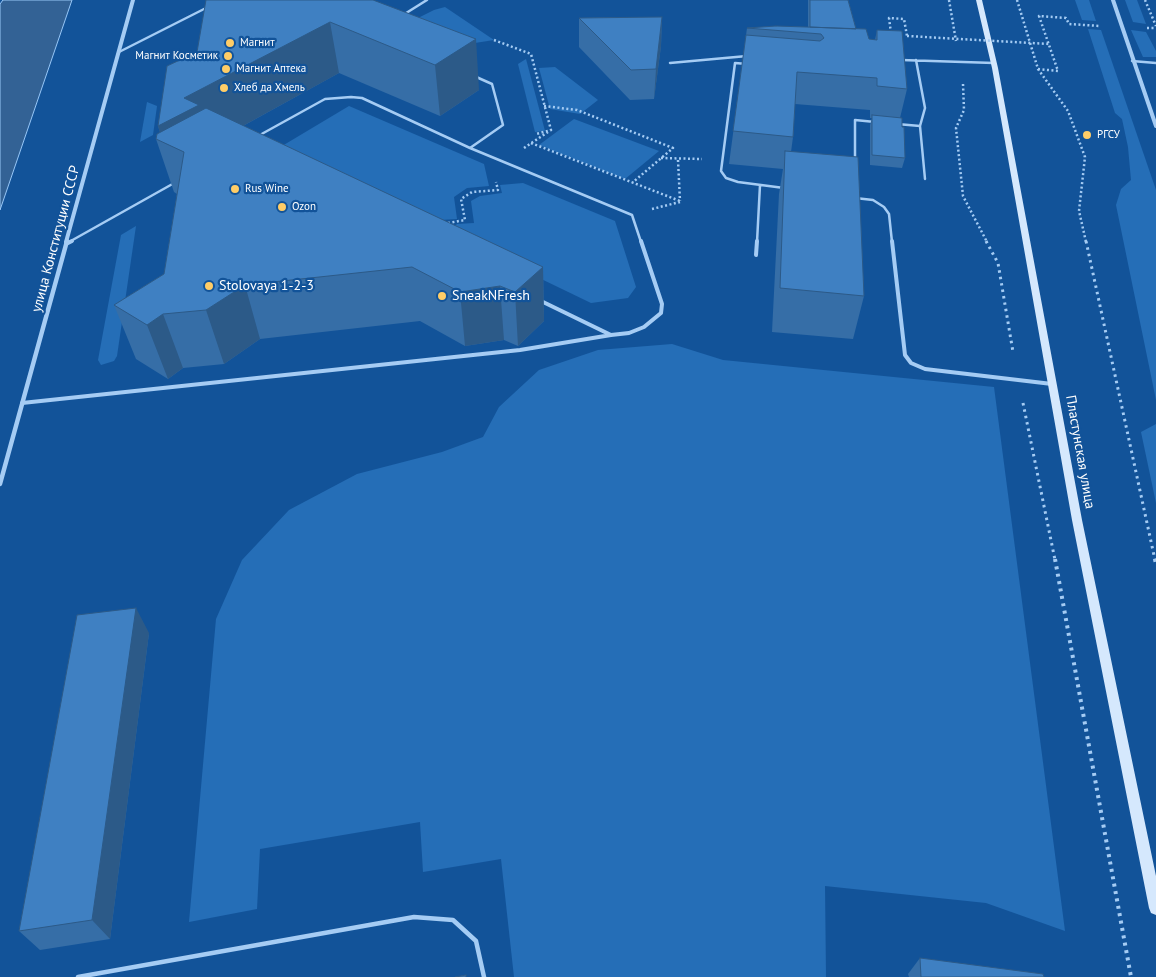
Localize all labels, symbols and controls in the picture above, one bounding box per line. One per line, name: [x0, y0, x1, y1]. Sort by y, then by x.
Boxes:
place label: Магнит: [240, 36, 275, 50]
marker: Магнит: [224, 37, 236, 49]
place label: Магнит Косметик: [135, 49, 218, 63]
marker: Магнит Косметик: [222, 50, 234, 62]
place label: Магнит Аптека: [236, 62, 306, 76]
marker: Магнит Аптека: [220, 63, 232, 75]
place label: Хлеб да Хмель: [234, 81, 305, 95]
marker: Хлеб да Хмель: [218, 82, 230, 94]
place label: РГСУ: [1097, 128, 1120, 142]
marker: РГСУ: [1081, 129, 1093, 141]
street label: улица Конституции СССР: [28, 164, 84, 314]
place label: Rus Wine: [245, 182, 289, 196]
marker: Rus Wine: [229, 183, 241, 195]
place label: Ozon: [292, 200, 316, 214]
marker: Ozon: [276, 201, 288, 213]
place label: Stolovaya 1-2-3: [219, 278, 314, 294]
marker: Stolovaya 1-2-3: [203, 280, 215, 292]
place label: SneakNFresh: [452, 288, 530, 304]
marker: SneakNFresh: [436, 290, 448, 302]
street label: Пластунская улица: [1062, 394, 1098, 510]

